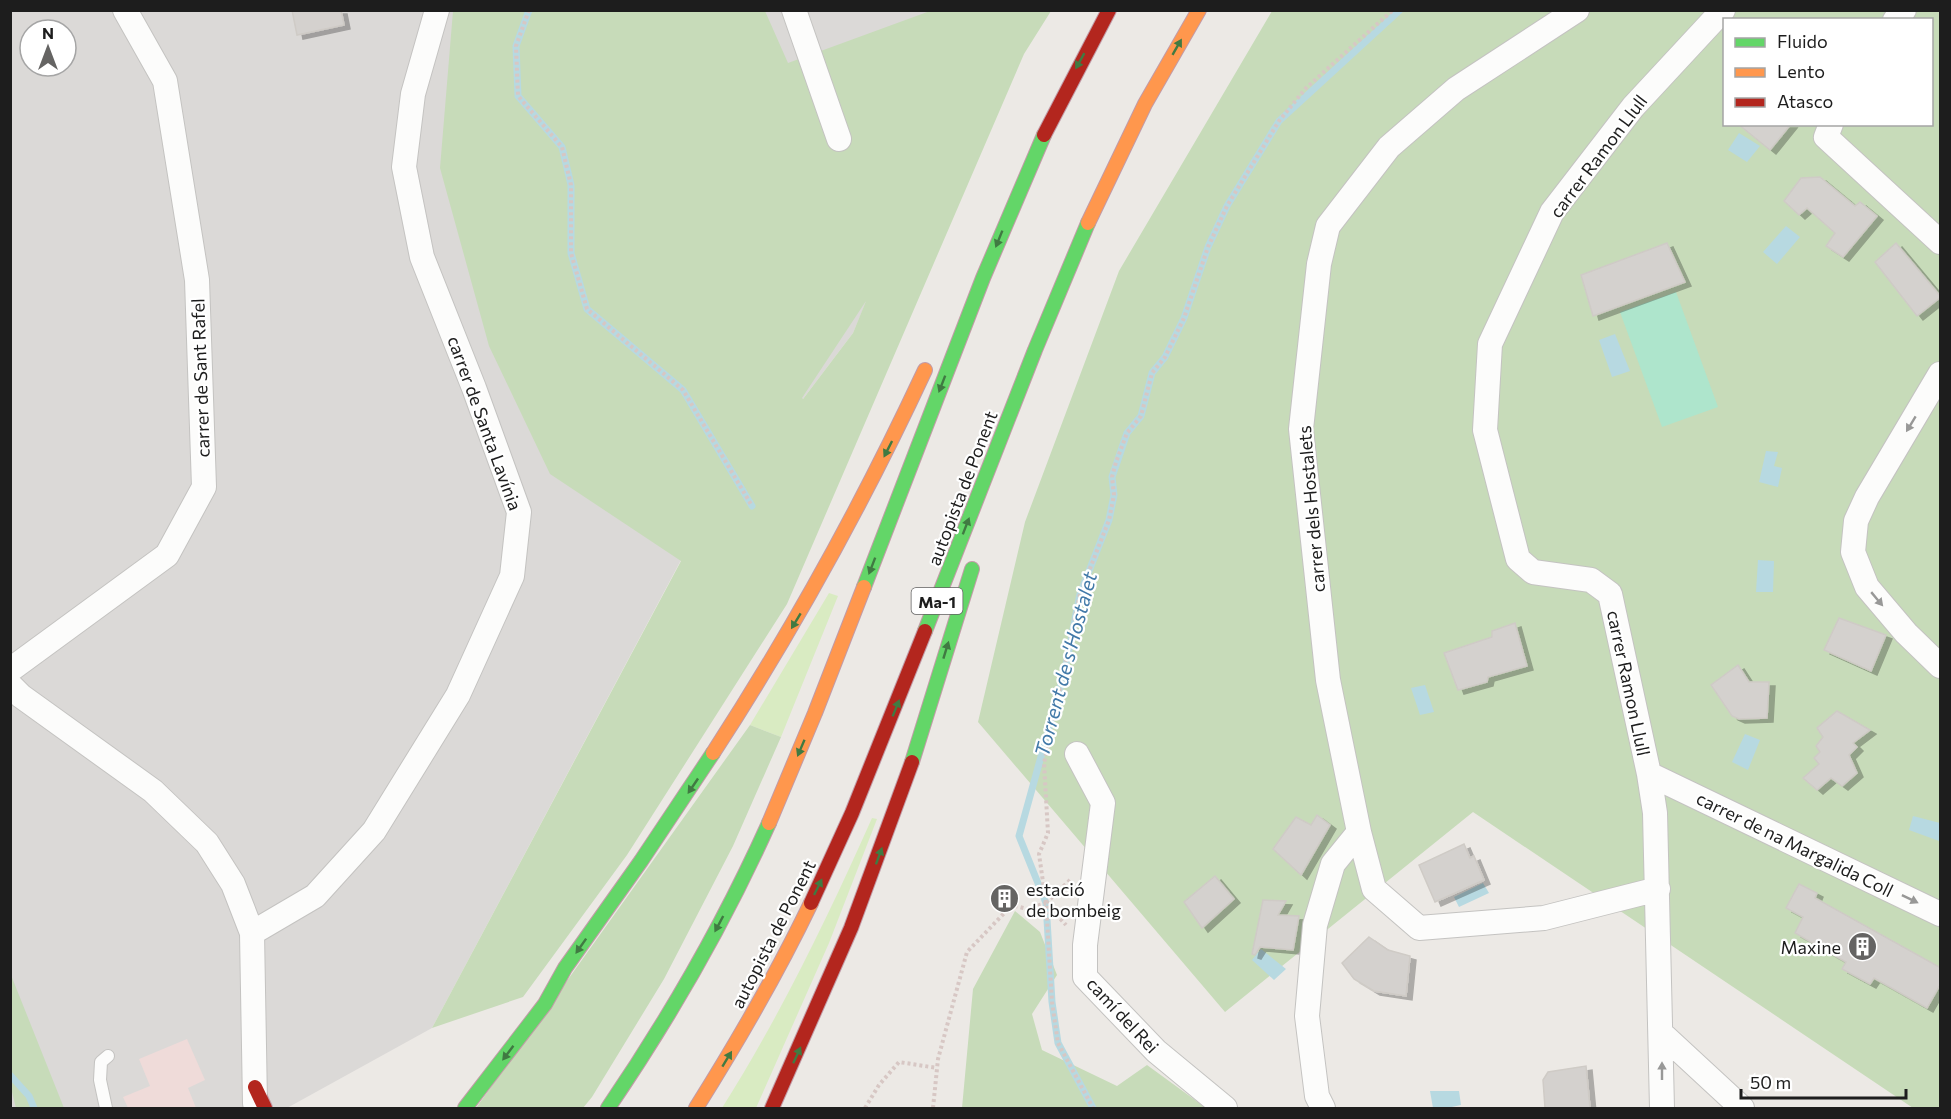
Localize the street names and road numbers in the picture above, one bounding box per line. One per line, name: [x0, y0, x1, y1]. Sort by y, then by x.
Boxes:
street label: carrer Ramon Llull: [1545, 90, 1651, 222]
street label: carrer de Sant Rafel: [186, 298, 214, 458]
street label: carrer de Santa Lavínia: [443, 333, 527, 513]
street label: autopista de Ponent: [922, 408, 1002, 568]
street label: carrer dels Hostalets: [1293, 425, 1329, 593]
road number: Ma-1: [912, 588, 962, 614]
street label: carrer Ramon Llull: [1603, 608, 1655, 758]
street label: carrer de na Margalida Coll: [1693, 787, 1897, 901]
street label: autopista de Ponent: [726, 856, 820, 1012]
street label: camí del Rei: [1082, 973, 1164, 1057]

